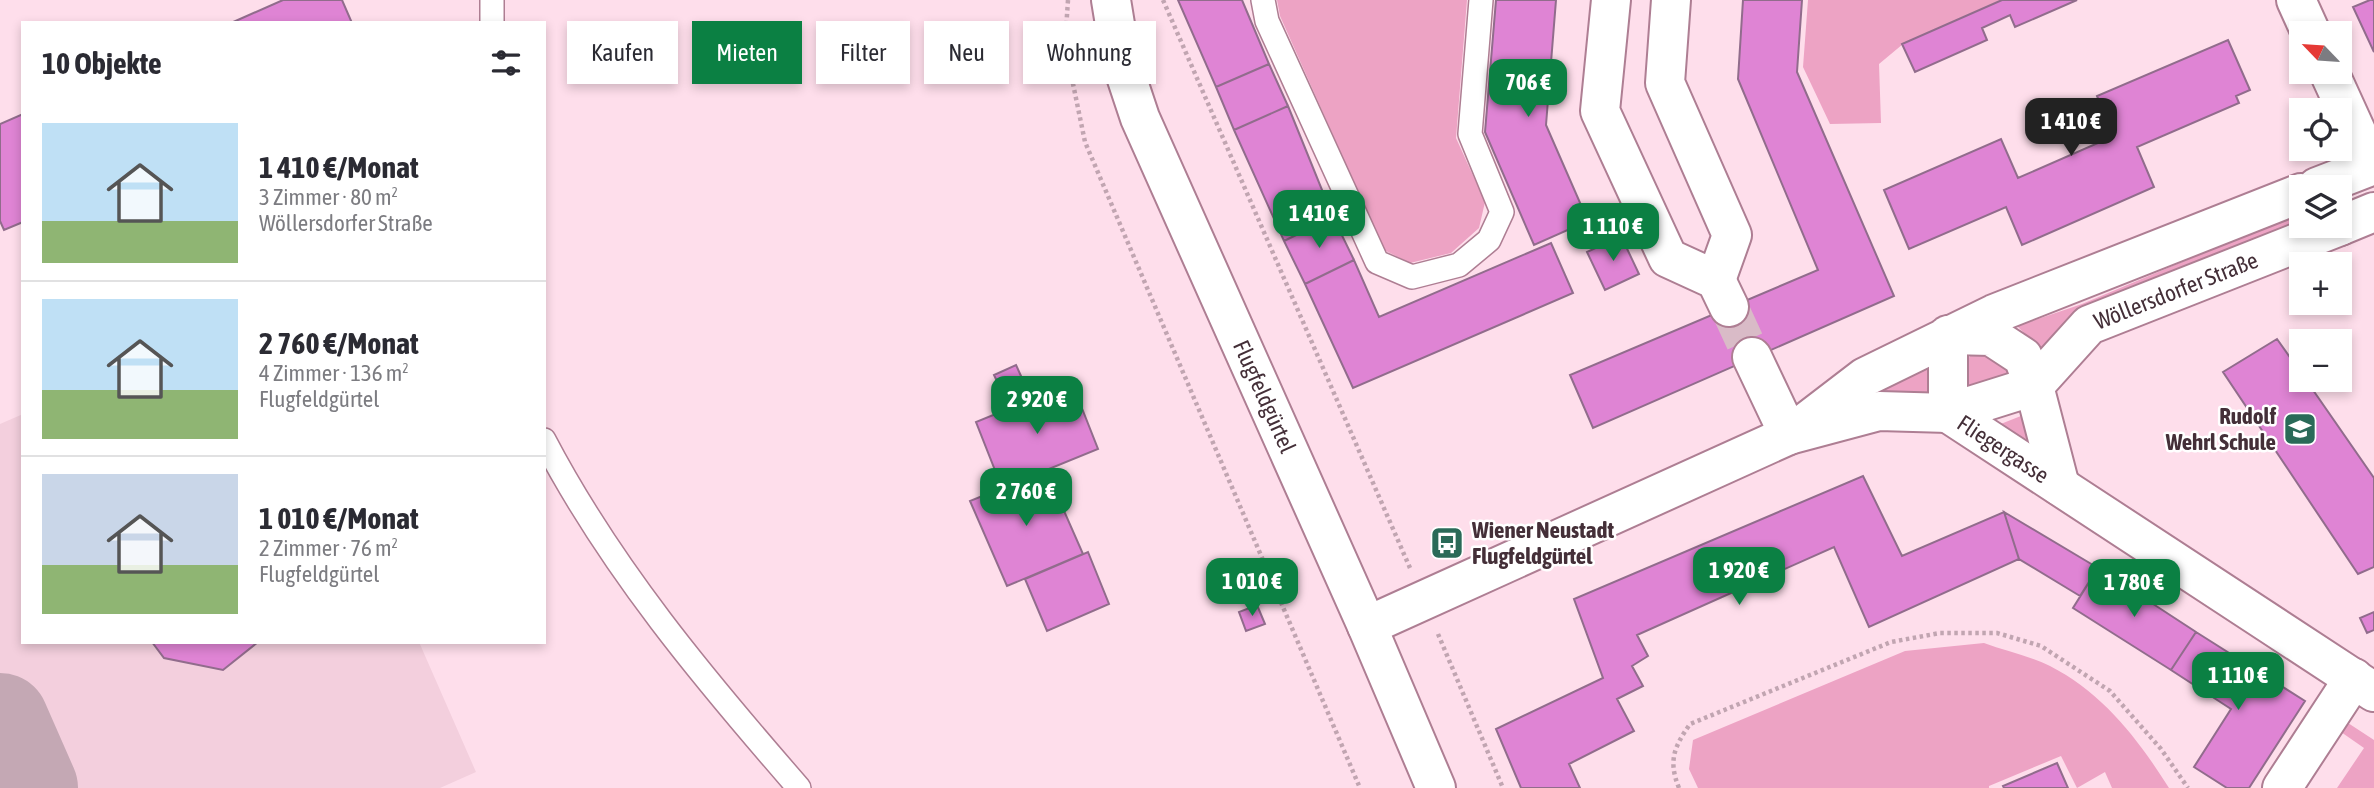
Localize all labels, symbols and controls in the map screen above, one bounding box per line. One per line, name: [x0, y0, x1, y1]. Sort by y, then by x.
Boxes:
chip: Kaufen: [567, 21, 678, 84]
chip: Mieten: [692, 21, 802, 84]
chip: Filter: [816, 21, 910, 84]
chip: Neu: [924, 21, 1009, 84]
chip: Wohnung: [1023, 21, 1156, 84]
north arrow: [2289, 21, 2352, 84]
map controls: [2289, 21, 2352, 392]
icon: filters: [487, 44, 525, 82]
text: 10 Objekte: [42, 46, 162, 80]
pin: 706 €: [1479, 60, 1577, 119]
text: 706 €: [1505, 69, 1551, 95]
button: locate: [2289, 98, 2352, 161]
pin: 1 410 €: [2006, 99, 2136, 158]
text: 1 410 €: [2041, 108, 2101, 134]
text: 1 410 €/Monat: [259, 150, 419, 184]
icon: home: [98, 151, 182, 235]
button: layers: [2289, 175, 2352, 238]
text: 3 Zimmer · 80 m²: [259, 184, 398, 210]
pin: 1 410 €: [1254, 190, 1384, 250]
text: 1 410 €: [1289, 200, 1349, 226]
pin: 1 110 €: [1548, 204, 1678, 263]
text: Wöllersdorfer Straße: [259, 210, 433, 236]
text: 1 110 €: [1583, 213, 1643, 239]
street label: Wöllersdorfer Straße: [2090, 247, 2261, 335]
button: +: [2289, 252, 2352, 315]
text: 2 760 €/Monat: [259, 326, 419, 360]
icon: home: [98, 327, 182, 411]
button: −: [2289, 329, 2352, 392]
street label: Flugfeldgürtel: [1228, 336, 1301, 457]
text: 4 Zimmer · 136 m²: [259, 360, 409, 386]
pin: 2 920 €: [972, 376, 1102, 436]
text: Flugfeldgürtel: [259, 386, 379, 412]
text: 2 920 €: [1007, 386, 1067, 412]
place label: Rudolf Wehrl Schule: [2165, 403, 2277, 455]
street label: Fliegergasse: [1953, 410, 2054, 489]
school or university icon: Rudolf Wehrl Schule: [2281, 410, 2319, 448]
pin: 2 760 €: [961, 468, 1091, 528]
text: 2 760 €: [996, 478, 1056, 504]
text: 1 010 €/Monat: [259, 501, 419, 535]
icon: home: [98, 502, 182, 586]
place label: Wiener Neustadt Flugfeldgürtel: [1471, 517, 1614, 569]
bus stop icon: Wiener Neustadt Flugfeldgürtel: [1428, 524, 1466, 562]
text: 2 Zimmer · 76 m²: [259, 535, 398, 561]
pin: 1 920 €: [1674, 548, 1804, 607]
text: 1 920 €: [1709, 557, 1769, 583]
pin: 1 010 €: [1187, 558, 1317, 618]
pin: 1 780 €: [2069, 560, 2199, 619]
text: Flugfeldgürtel: [259, 561, 379, 587]
text: 1 010 €: [1222, 568, 1282, 594]
text: 1 780 €: [2104, 569, 2164, 595]
pin: 1 110 €: [2173, 652, 2303, 712]
text: 1 110 €: [2208, 662, 2268, 688]

